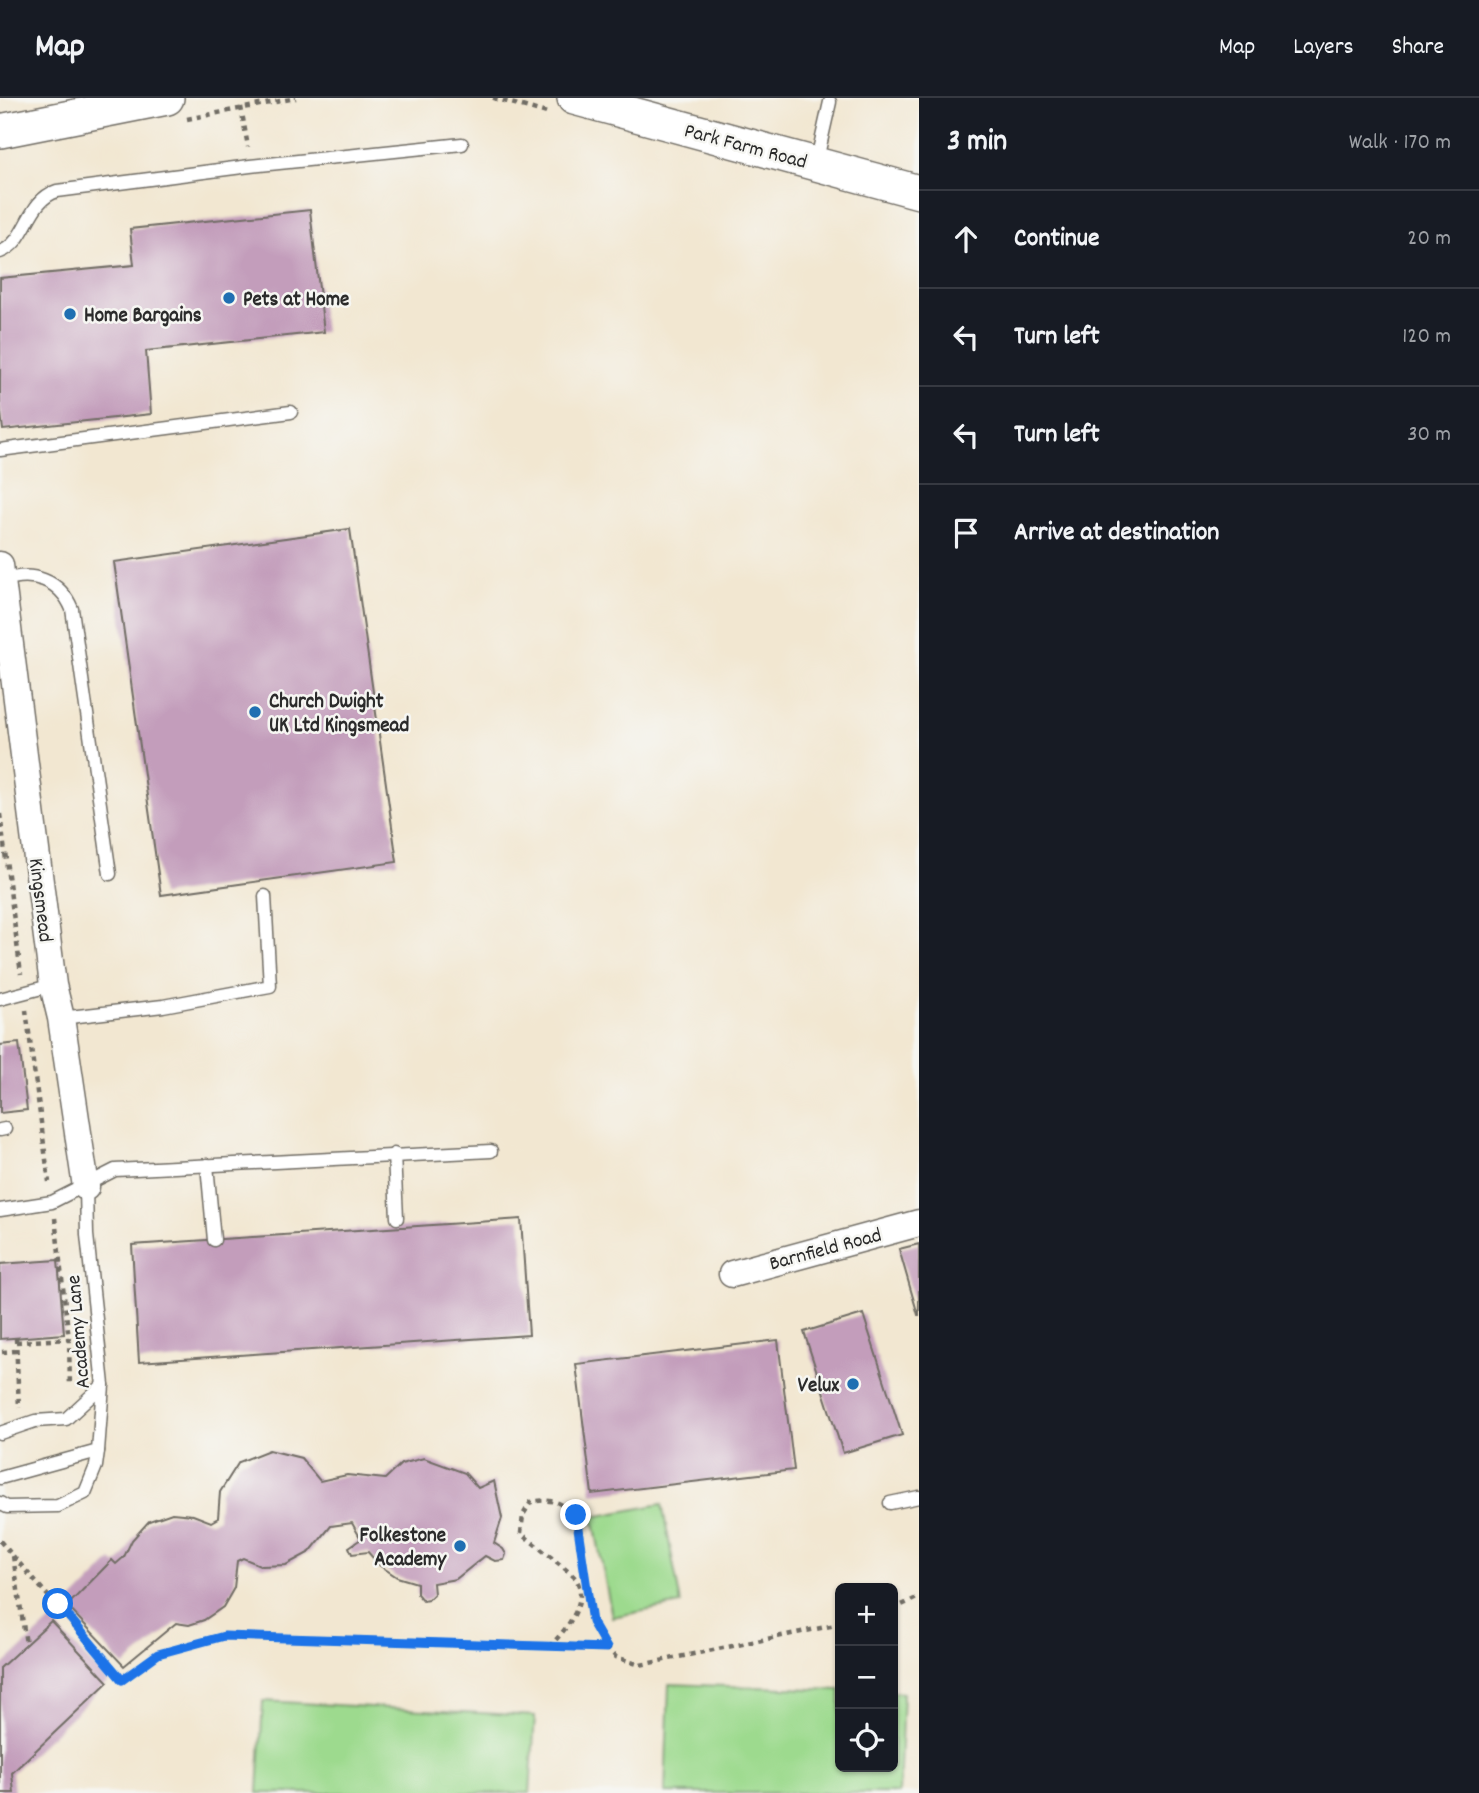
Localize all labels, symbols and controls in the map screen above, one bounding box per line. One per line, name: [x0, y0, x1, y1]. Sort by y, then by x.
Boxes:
text: Map: [35, 25, 85, 72]
text: Map: [1219, 31, 1255, 65]
text: Layers: [1293, 31, 1354, 65]
text: Share: [1392, 31, 1444, 65]
street label: Park Farm Road: [680, 117, 810, 179]
text: 3 min: [947, 122, 1007, 165]
text: Walk · 170 m: [1349, 127, 1451, 160]
icon: ahead: [947, 220, 985, 258]
text: Continue: [1014, 221, 1099, 258]
text: 20 m: [1407, 223, 1451, 256]
place label: Pets at Home: [243, 286, 349, 316]
marker: Pets at Home: [221, 290, 237, 306]
place label: Home Bargains: [84, 302, 202, 332]
marker: Home Bargains: [62, 306, 78, 322]
icon: left: [947, 318, 985, 356]
text: Turn left: [1014, 319, 1100, 356]
text: 120 m: [1402, 321, 1451, 354]
icon: left: [947, 416, 985, 454]
text: Turn left: [1014, 417, 1100, 454]
text: 30 m: [1407, 419, 1451, 452]
icon: arrive: [947, 514, 985, 552]
text: Arrive at destination: [1014, 515, 1219, 552]
place label: Church Dwight UK Ltd Kingsmead: [269, 688, 409, 742]
marker: Church Dwight UK Ltd Kingsmead: [247, 704, 263, 720]
street label: Kingsmead: [19, 857, 59, 944]
street label: Barnfield Road: [766, 1222, 885, 1280]
street label: Academy Lane: [60, 1274, 100, 1390]
place label: Velux: [798, 1372, 839, 1402]
marker: Velux: [845, 1376, 861, 1392]
route end: [560, 1499, 591, 1530]
place label: Folkestone Academy: [360, 1522, 447, 1576]
marker: Folkestone Academy: [452, 1538, 468, 1554]
map controls: [835, 1583, 898, 1772]
button: +: [835, 1583, 898, 1646]
route start: [42, 1588, 73, 1619]
button: −: [835, 1646, 898, 1709]
button: locate: [835, 1709, 898, 1772]

